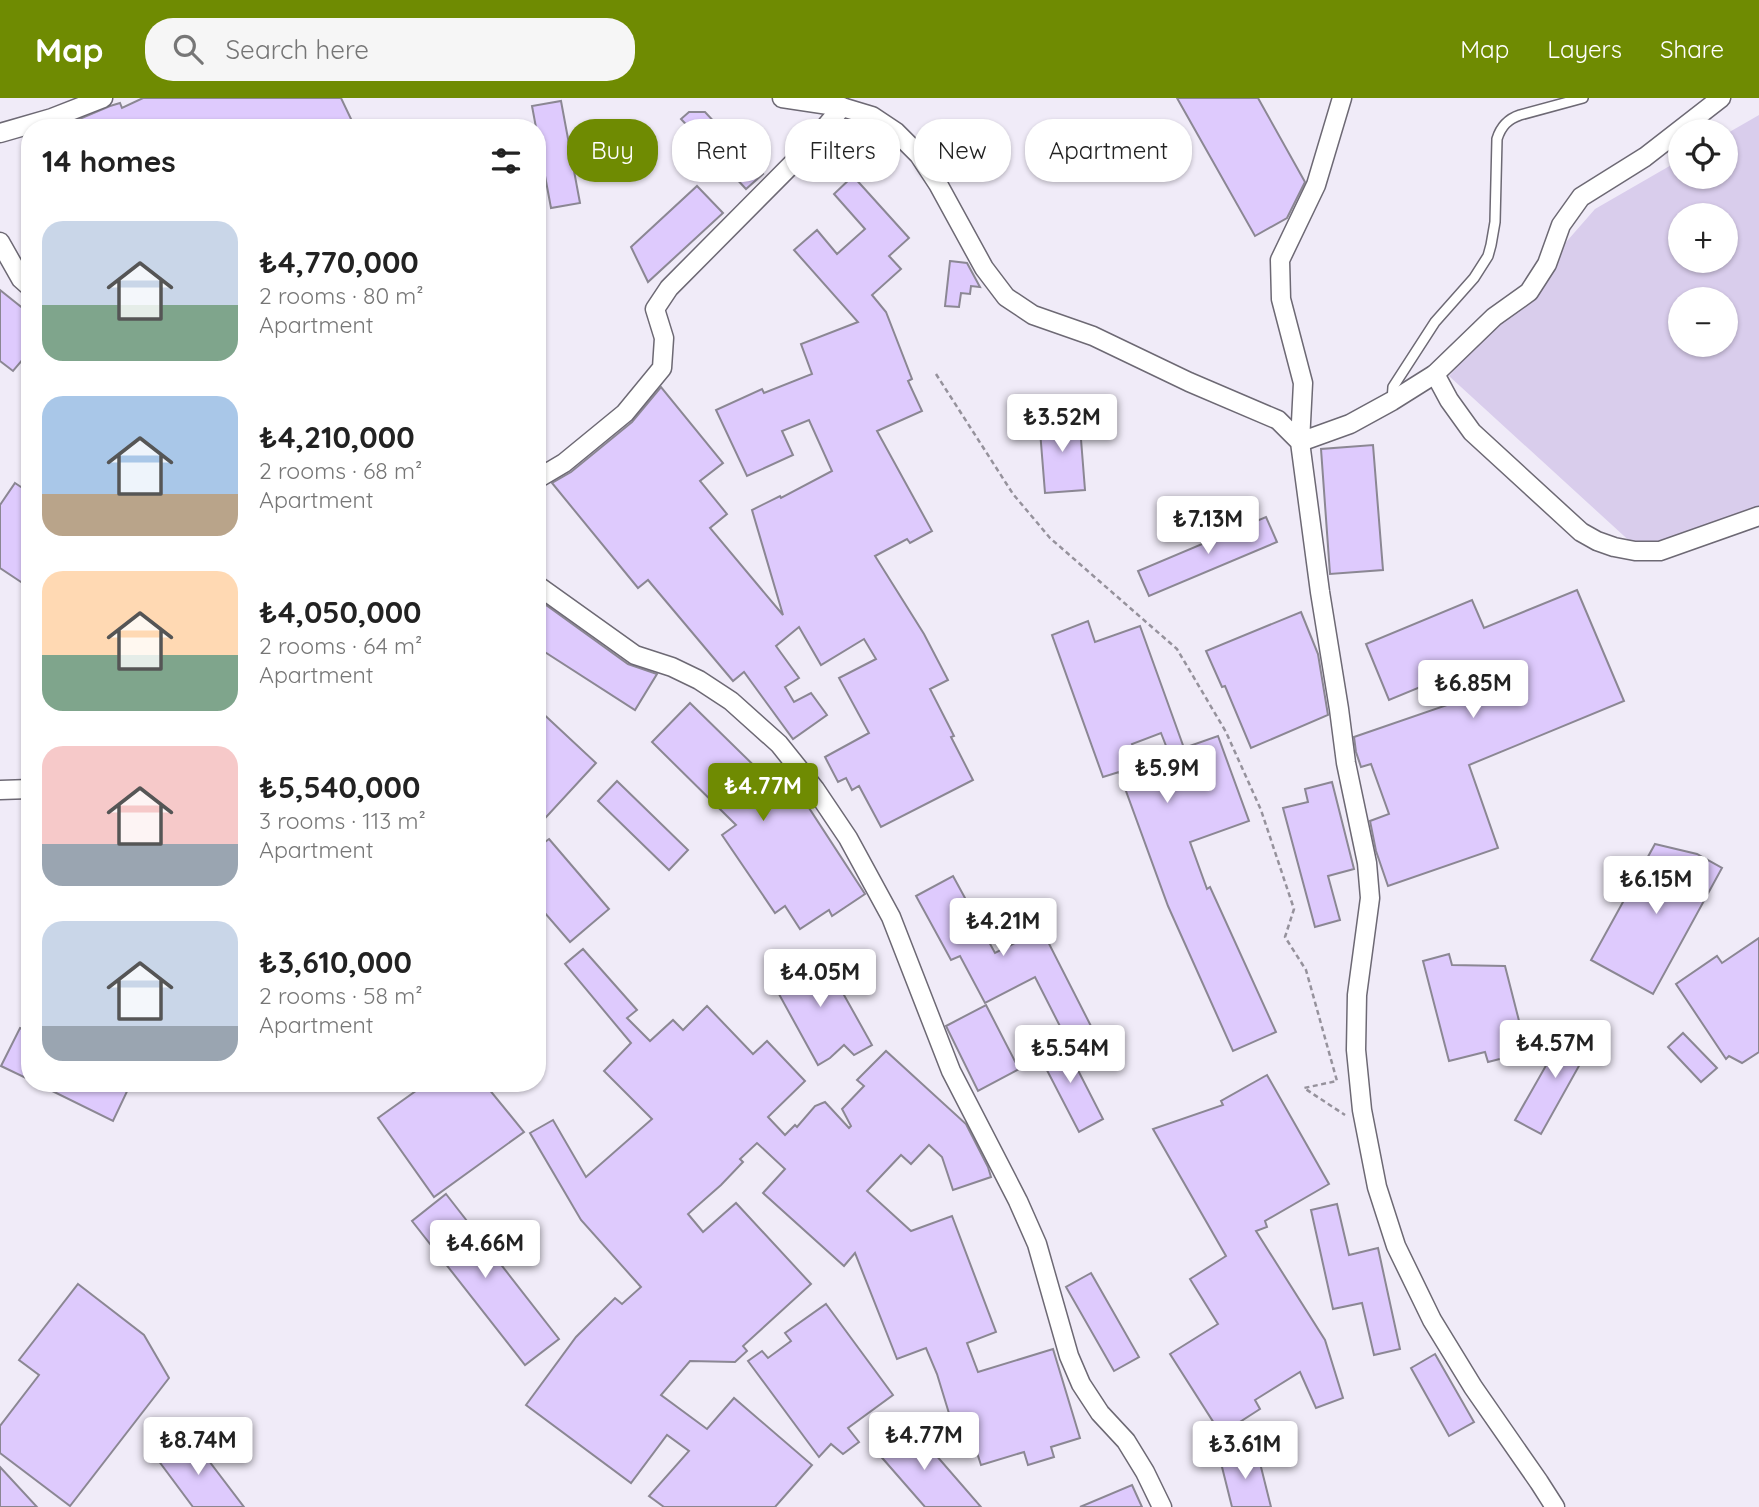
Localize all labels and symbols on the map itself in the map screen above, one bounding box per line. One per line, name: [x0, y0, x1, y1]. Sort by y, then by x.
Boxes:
pin: ₺3.52M: [1005, 394, 1119, 454]
pin: ₺7.13M: [1151, 496, 1265, 556]
pin: ₺6.85M: [1416, 660, 1530, 720]
pin: ₺5.9M: [1118, 746, 1216, 805]
pin: ₺4.77M: [706, 764, 820, 823]
pin: ₺6.15M: [1599, 856, 1713, 916]
pin: ₺4.21M: [946, 898, 1060, 958]
pin: ₺4.05M: [763, 950, 877, 1009]
pin: ₺4.57M: [1498, 1020, 1612, 1080]
pin: ₺5.54M: [1013, 1026, 1127, 1085]
pin: ₺4.66M: [428, 1220, 542, 1280]
pin: ₺4.77M: [867, 1412, 981, 1472]
pin: ₺8.74M: [141, 1418, 255, 1477]
pin: ₺3.61M: [1188, 1422, 1302, 1481]

